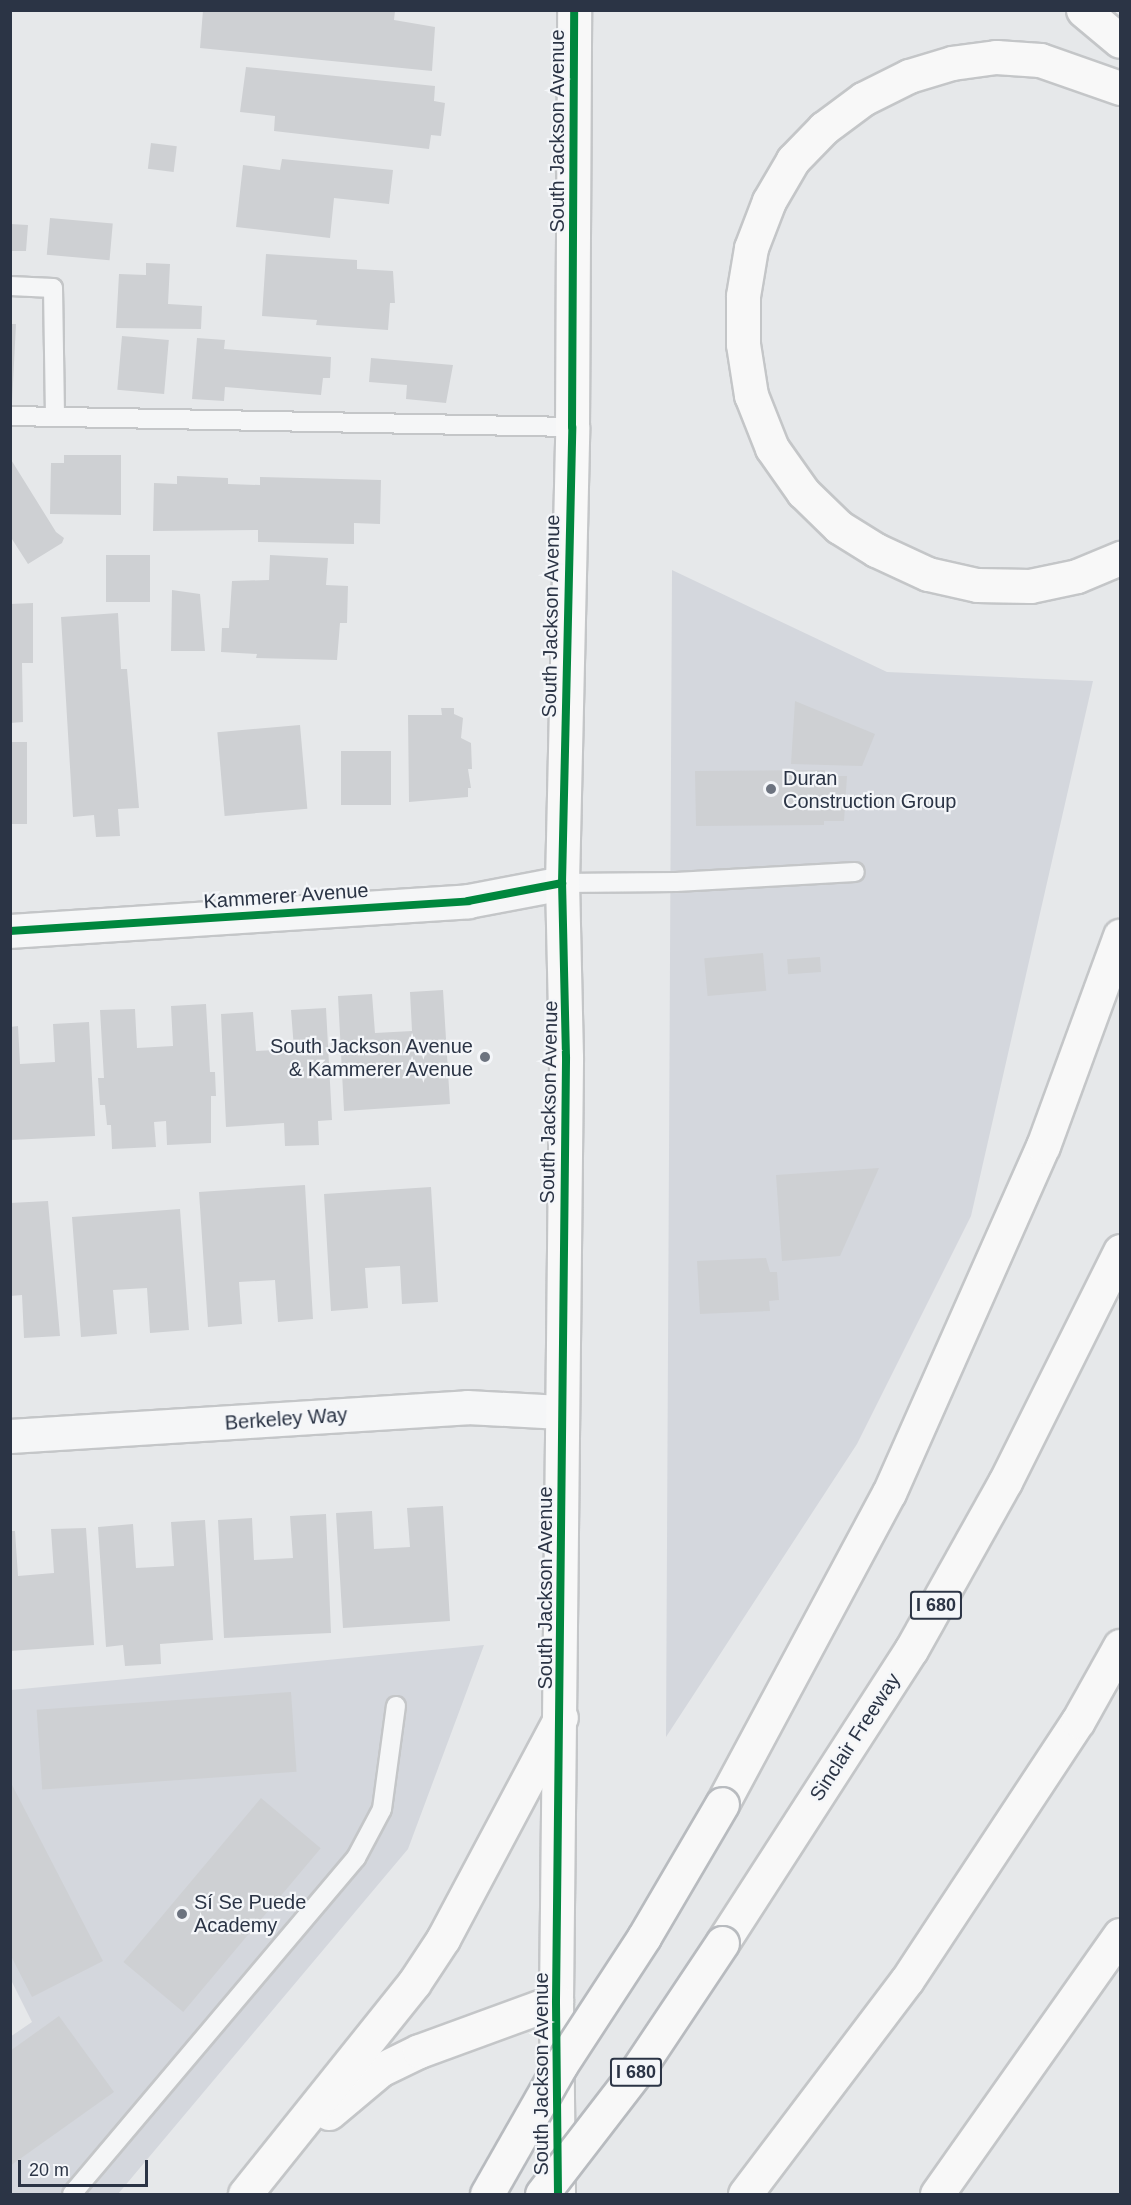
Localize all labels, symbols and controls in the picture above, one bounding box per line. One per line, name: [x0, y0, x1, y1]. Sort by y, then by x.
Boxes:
street label: South Jackson Avenue: [545, 29, 569, 233]
street label: South Jackson Avenue: [537, 514, 565, 718]
place label: Duran Construction Group: [783, 766, 956, 813]
marker: Duran Construction Group: [764, 782, 778, 796]
street label: Kammerer Avenue: [202, 878, 370, 914]
street label: South Jackson Avenue: [535, 1000, 563, 1204]
place label: South Jackson Avenue & Kammerer Avenue: [269, 1034, 473, 1081]
marker: South Jackson Avenue & Kammerer Avenue: [478, 1050, 492, 1064]
street label: Berkeley Way: [224, 1403, 348, 1435]
street label: South Jackson Avenue: [533, 1486, 557, 1690]
road number: I 680: [909, 1590, 963, 1620]
street label: Sinclair Freeway: [805, 1668, 905, 1806]
place label: Sí Se Puede Academy: [194, 1890, 306, 1937]
marker: Sí Se Puede Academy: [175, 1907, 189, 1921]
street label: South Jackson Avenue: [529, 1972, 553, 2176]
road number: I 680: [609, 2057, 663, 2087]
scale bar: [21, 2148, 152, 2186]
text: 20 m: [29, 2160, 69, 2180]

